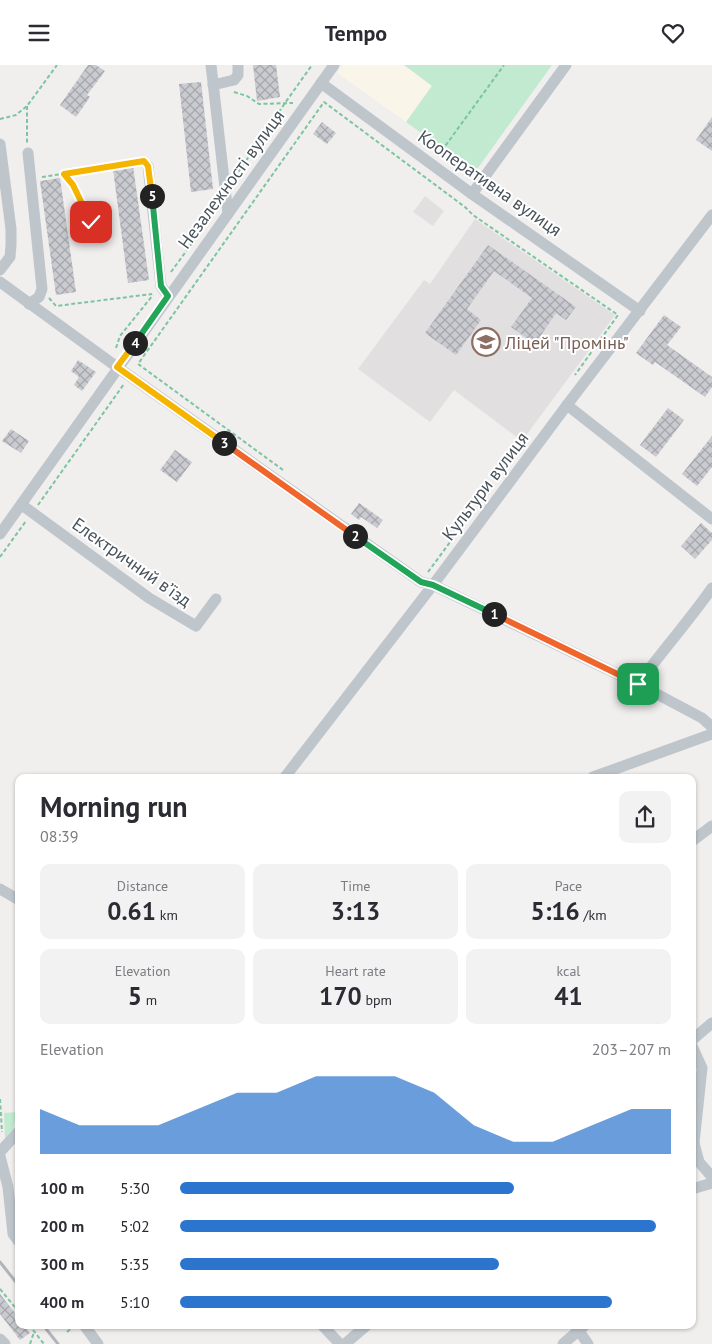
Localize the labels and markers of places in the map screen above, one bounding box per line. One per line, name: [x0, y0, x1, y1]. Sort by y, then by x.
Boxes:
pin: 5: [140, 183, 164, 209]
pin: [70, 201, 112, 243]
school or university icon: Ліцей "Промінь": [471, 327, 501, 357]
pin: 4: [122, 331, 148, 355]
place label: Ліцей "Промінь": [504, 331, 629, 354]
pin: 3: [212, 431, 236, 455]
pin: 2: [342, 523, 368, 549]
pin: 1: [482, 601, 506, 627]
pin: [617, 663, 659, 705]

